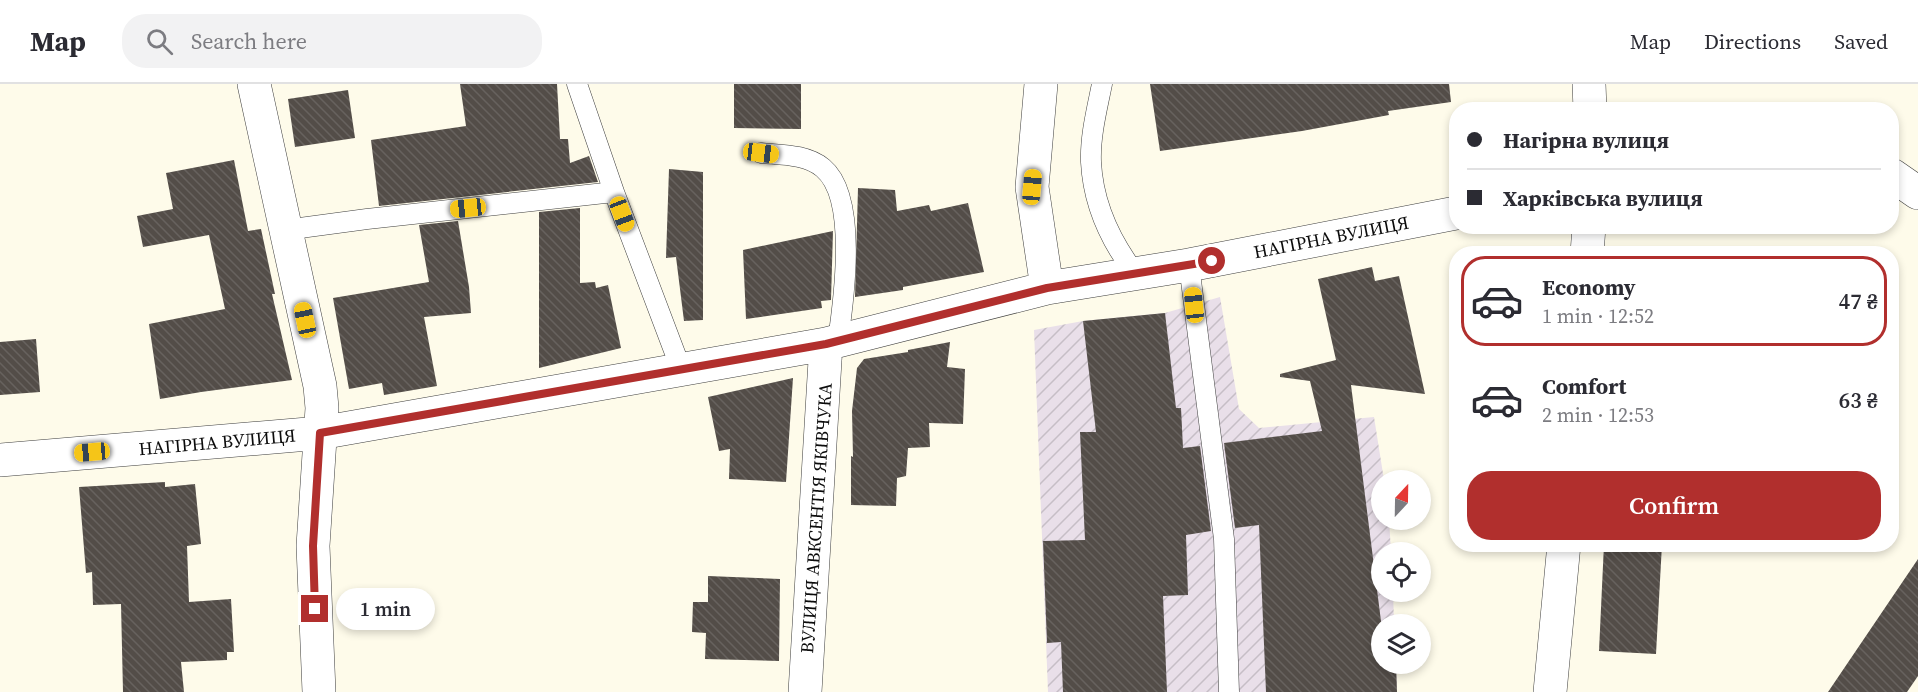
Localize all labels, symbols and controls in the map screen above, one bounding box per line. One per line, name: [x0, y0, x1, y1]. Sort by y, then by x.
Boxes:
search box: [122, 14, 542, 68]
text: Map: [30, 22, 86, 60]
icon: search: [143, 25, 176, 58]
text: Search here: [191, 26, 307, 56]
text: Map: [1630, 27, 1671, 56]
text: Directions: [1704, 27, 1801, 56]
text: Saved: [1834, 27, 1888, 56]
text: Нагірна вулиця: [1503, 125, 1669, 155]
car: [742, 142, 780, 164]
car: [1021, 168, 1043, 206]
text: Харківська вулиця: [1503, 183, 1703, 213]
car: [607, 194, 637, 234]
car: [449, 197, 487, 219]
street label: НАГІРНА ВУЛИЦЯ: [1251, 210, 1411, 264]
route start: [1198, 247, 1225, 274]
text: Economy: [1542, 272, 1636, 302]
icon: car: [1470, 274, 1524, 328]
car: [1183, 286, 1205, 324]
text: 47 ₴: [1839, 286, 1878, 316]
car: [292, 301, 318, 339]
text: 1 min · 12:52: [1542, 302, 1654, 330]
text: Comfort: [1542, 371, 1626, 401]
icon: car: [1470, 373, 1524, 427]
street label: ВУЛИЦЯ АВКСЕНТІЯ ЯКІВЧУКА: [794, 382, 838, 654]
text: 63 ₴: [1839, 385, 1878, 415]
text: 2 min · 12:53: [1542, 401, 1654, 429]
street label: НАГІРНА ВУЛИЦЯ: [138, 423, 296, 461]
car: [73, 441, 111, 463]
north arrow: [1371, 470, 1431, 530]
map controls: [1371, 470, 1431, 674]
button: Confirm: [1467, 471, 1881, 540]
button: locate: [1371, 542, 1431, 602]
callout: 1 min: [336, 588, 435, 630]
route end: [301, 595, 328, 622]
text: 1 min: [360, 595, 411, 623]
button: layers: [1371, 614, 1431, 674]

